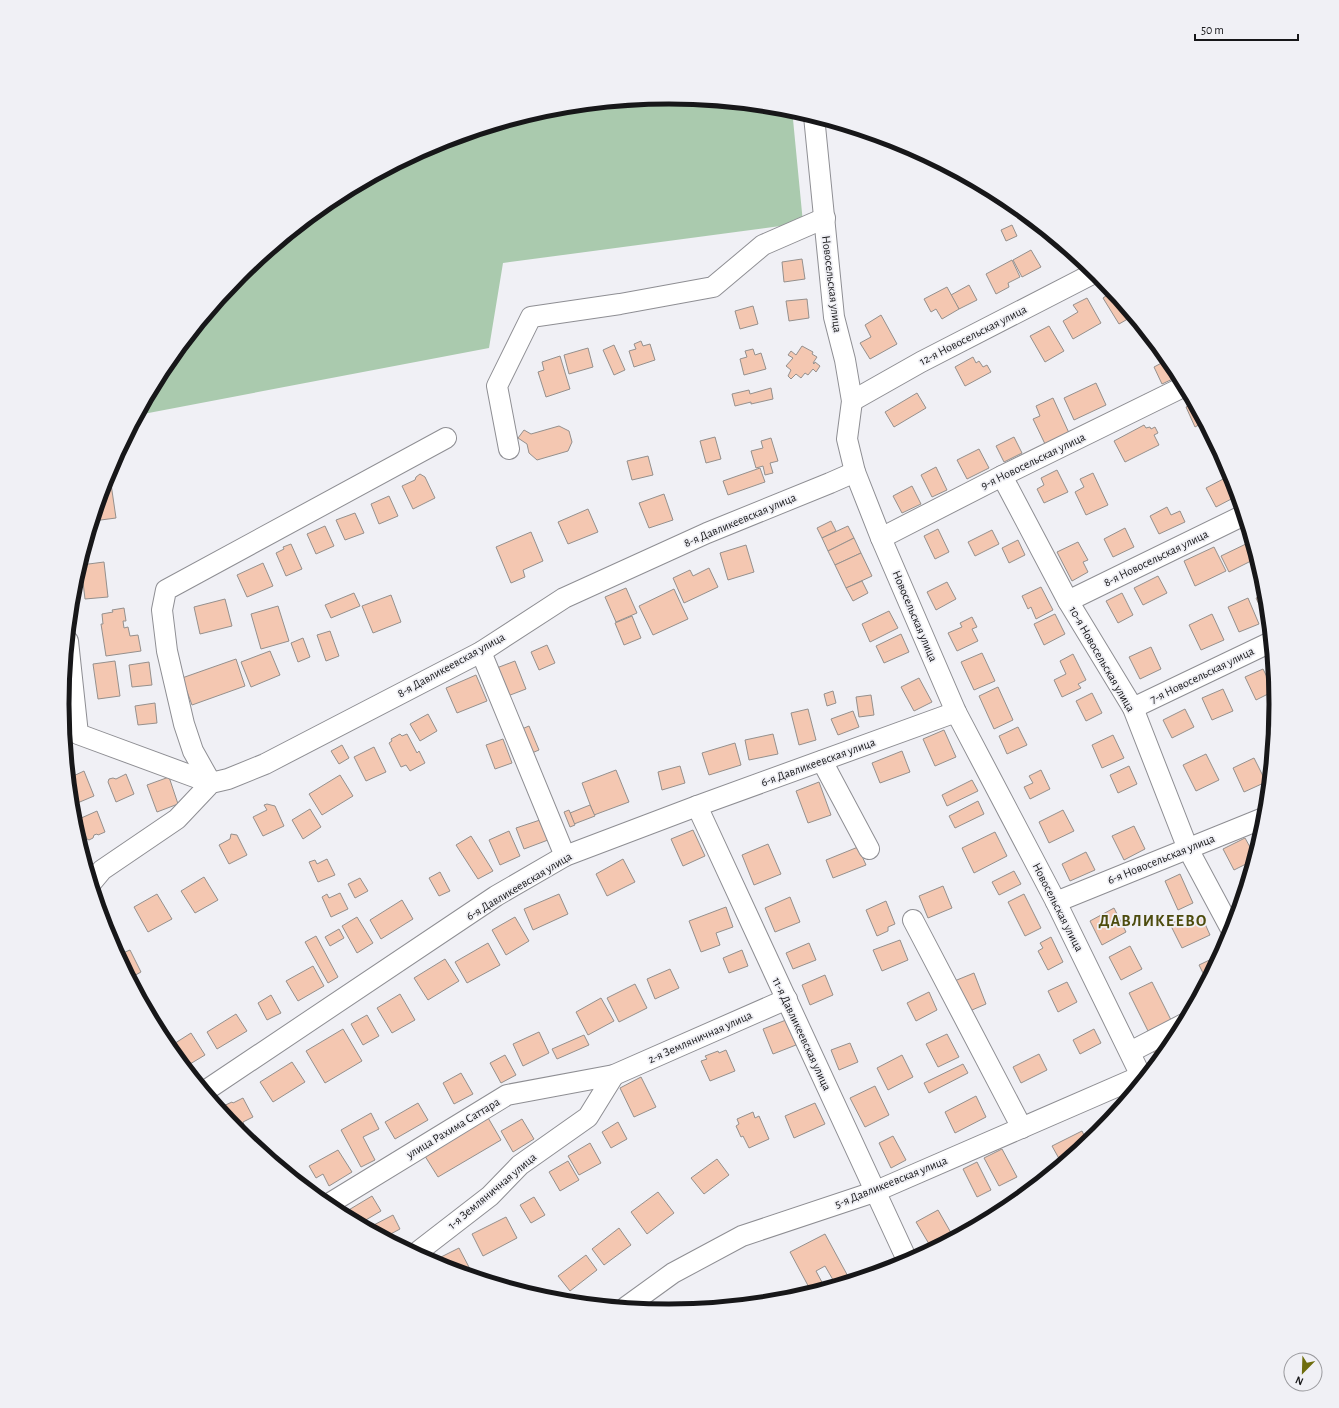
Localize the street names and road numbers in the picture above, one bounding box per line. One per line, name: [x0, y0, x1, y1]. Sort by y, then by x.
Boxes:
street label: Новосельская улица: [819, 235, 844, 334]
street label: 12-я Новосельская улица: [917, 303, 1029, 368]
street label: 9-я Новосельская улица: [979, 430, 1088, 492]
street label: 8-я Давликеевская улица: [682, 491, 799, 550]
street label: 8-я Новосельская улица: [1102, 527, 1211, 589]
street label: Новосельская улица: [889, 569, 940, 664]
street label: 10-я Новосельская улица: [1066, 604, 1137, 715]
street label: 8-я Давликеевская улица: [395, 630, 508, 700]
street label: 7-я Новосельская улица: [1148, 644, 1257, 706]
street label: 6-я Давликеевская улица: [759, 736, 878, 789]
street label: 6-я Новосельская улица: [1106, 832, 1217, 887]
street label: 6-я Давликеевская улица: [464, 850, 575, 923]
street label: Новосельская улица: [1030, 861, 1086, 954]
street label: 11-я Давликеевская улица: [770, 976, 834, 1093]
street label: 2-я Земляничная улица: [646, 1008, 755, 1066]
street label: улица Рахима Саттара: [403, 1095, 503, 1162]
street label: 1-я Земляничная улица: [446, 1150, 540, 1232]
street label: 5-я Давликеевская улица: [833, 1154, 950, 1211]

